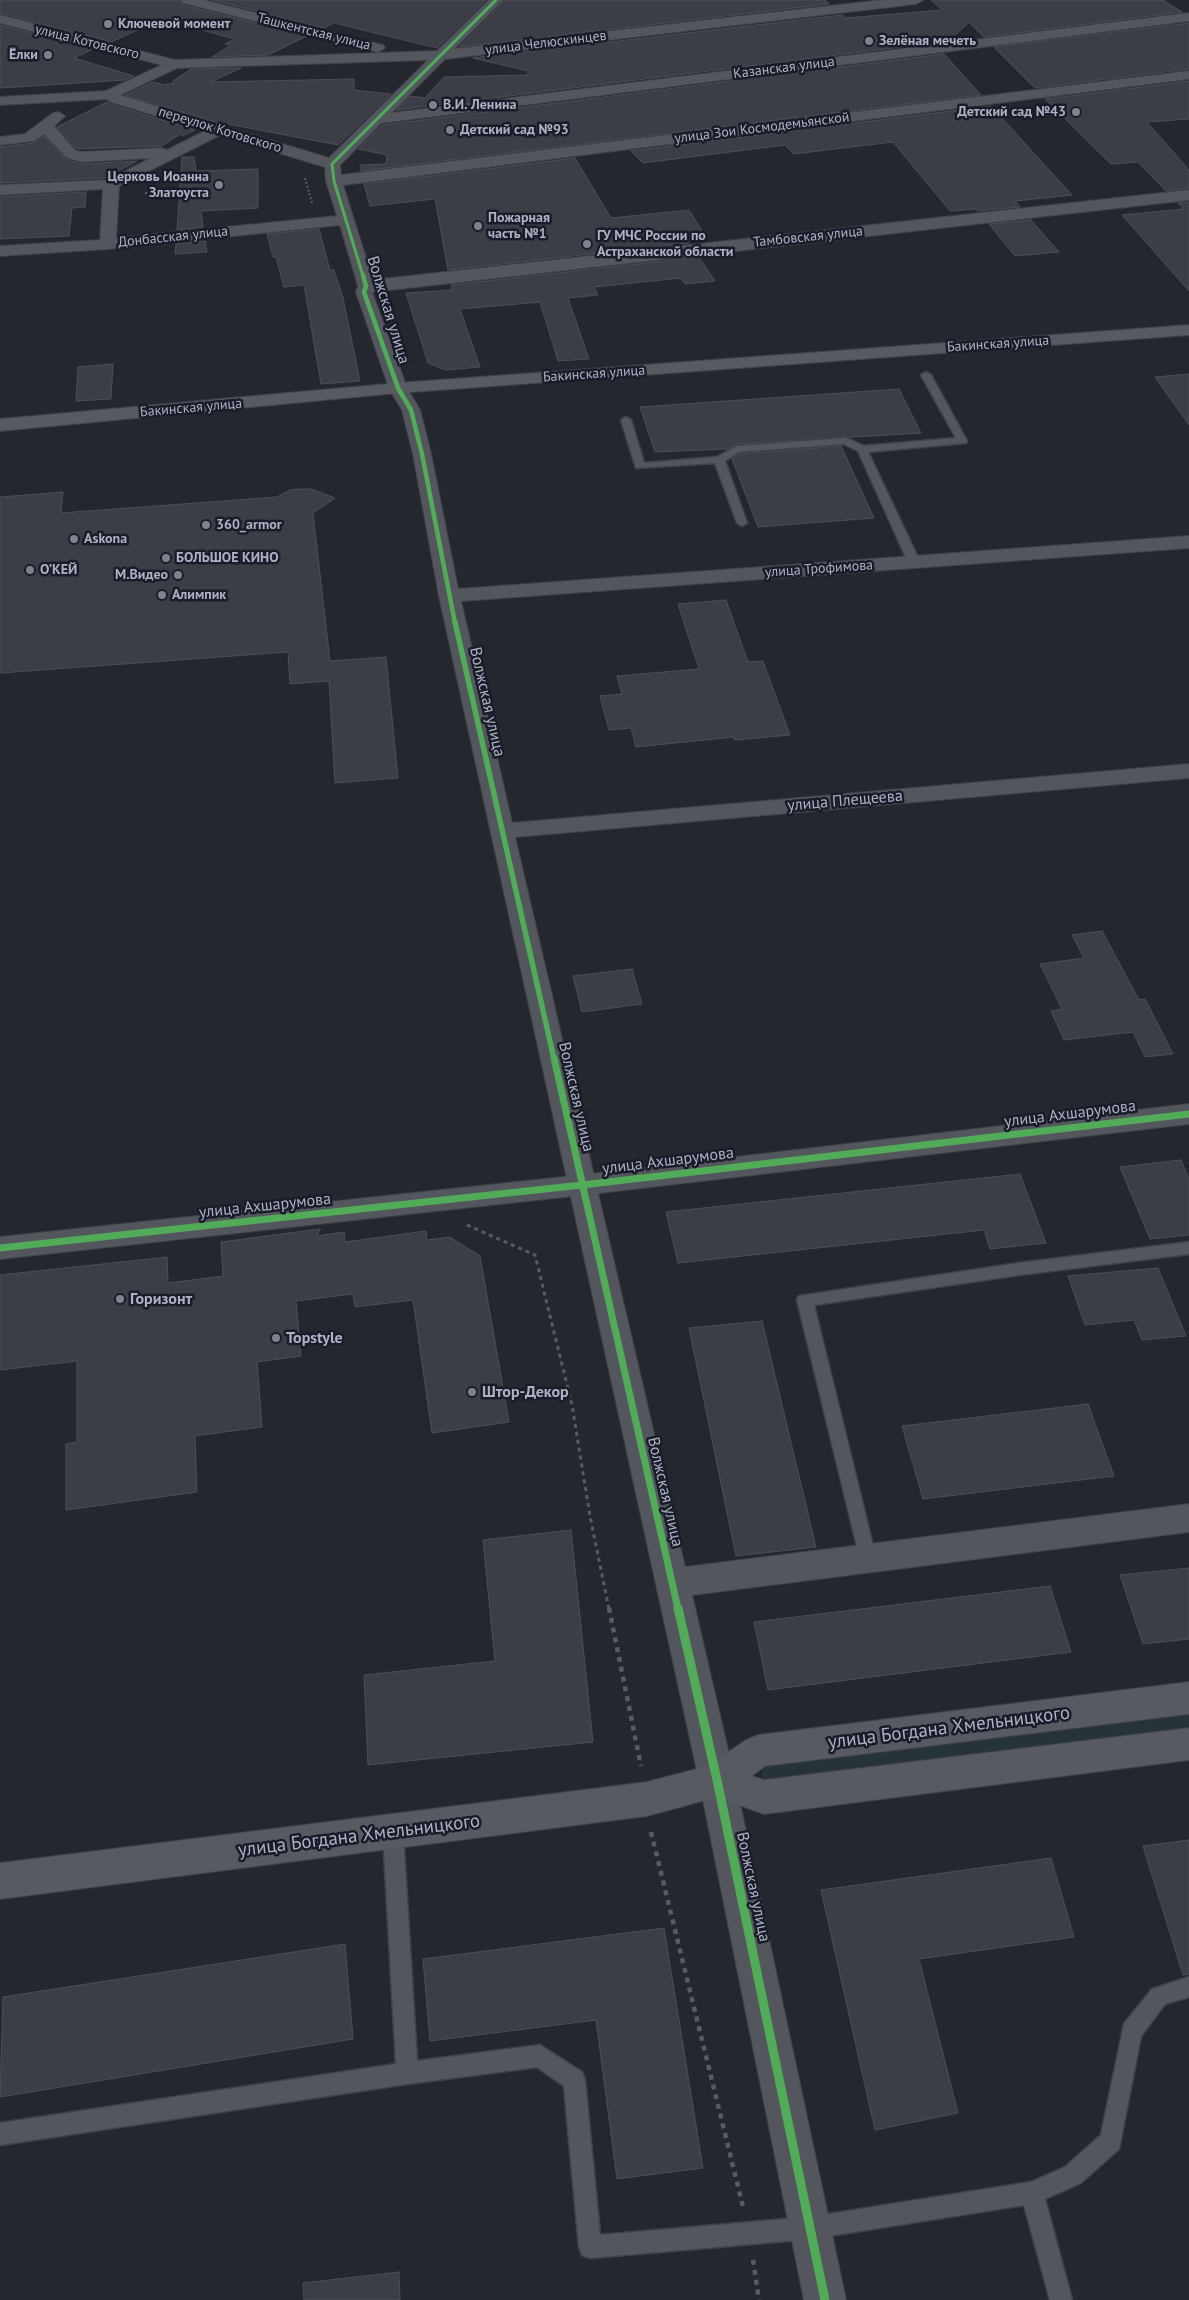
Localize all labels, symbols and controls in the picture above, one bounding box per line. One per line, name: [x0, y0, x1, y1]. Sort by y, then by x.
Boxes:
street label: Ташкентская улица: [256, 10, 372, 54]
place label: Ключевой момент: [118, 16, 230, 32]
marker: Ключевой момент: [102, 18, 114, 30]
street label: улица Котовского: [33, 21, 141, 63]
street label: улица Челюскинцев: [485, 27, 607, 59]
place label: Зелёная мечеть: [879, 33, 976, 49]
marker: Зелёная мечеть: [863, 35, 875, 47]
place label: Ёлки: [9, 47, 38, 63]
marker: Ёлки: [42, 49, 54, 61]
street label: Казанская улица: [732, 53, 836, 83]
place label: В.И. Ленина: [443, 97, 516, 113]
marker: В.И. Ленина: [427, 99, 439, 111]
street label: переулок Котовского: [156, 103, 284, 157]
place label: Детский сад №43: [957, 104, 1066, 120]
marker: Детский сад №43: [1070, 106, 1082, 118]
street label: улица Зои Космодемьянской: [674, 109, 850, 147]
place label: Детский сад №93: [460, 122, 569, 138]
marker: Детский сад №93: [444, 124, 456, 136]
place label: Церковь Иоанна Златоуста: [108, 169, 209, 202]
marker: Церковь Иоанна Златоуста: [213, 179, 225, 191]
place label: Пожарная часть №1: [488, 210, 550, 242]
marker: Пожарная часть №1: [472, 220, 484, 232]
street label: Донбасская улица: [117, 223, 229, 251]
street label: Тамбовская улица: [752, 223, 864, 251]
place label: ГУ МЧС России по Астраханской области: [597, 228, 733, 260]
marker: ГУ МЧС России по Астраханской области: [581, 238, 593, 250]
street label: Волжская улица: [362, 254, 414, 366]
street label: Бакинская улица: [946, 332, 1050, 356]
street label: Бакинская улица: [542, 362, 646, 386]
street label: Бакинская улица: [139, 395, 243, 421]
place label: 360_armor: [216, 517, 282, 533]
marker: 360_armor: [200, 519, 212, 531]
place label: Askona: [84, 531, 127, 547]
marker: Askona: [68, 533, 80, 545]
place label: БОЛЬШОЕ КИНО: [176, 550, 279, 566]
marker: БОЛЬШОЕ КИНО: [160, 552, 172, 564]
street label: улица Трофимова: [764, 557, 874, 581]
place label: О’КЕЙ: [40, 562, 77, 578]
marker: О’КЕЙ: [24, 564, 36, 576]
place label: М.Видео: [115, 567, 168, 583]
marker: М.Видео: [172, 569, 184, 581]
place label: Алимпик: [172, 587, 226, 603]
marker: Алимпик: [156, 589, 168, 601]
street label: Волжская улица: [465, 645, 509, 759]
street label: улица Плещеева: [787, 786, 903, 816]
street label: Волжская улица: [554, 1040, 598, 1154]
street label: улица Ахшарумова: [1003, 1096, 1137, 1132]
street label: улица Ахшарумова: [601, 1143, 735, 1179]
street label: улица Ахшарумова: [198, 1190, 332, 1222]
place label: Горизонт: [130, 1289, 192, 1309]
marker: Горизонт: [114, 1293, 126, 1305]
place label: Topstyle: [286, 1328, 343, 1348]
marker: Topstyle: [270, 1332, 282, 1344]
place label: Штор-Декор: [482, 1382, 569, 1402]
marker: Штор-Декор: [466, 1386, 478, 1398]
street label: Волжская улица: [643, 1435, 687, 1549]
street label: улица Богдана Хмельницкого: [827, 1702, 1071, 1754]
street label: улица Богдана Хмельницкого: [237, 1810, 481, 1862]
street label: Волжская улица: [732, 1830, 774, 1944]

